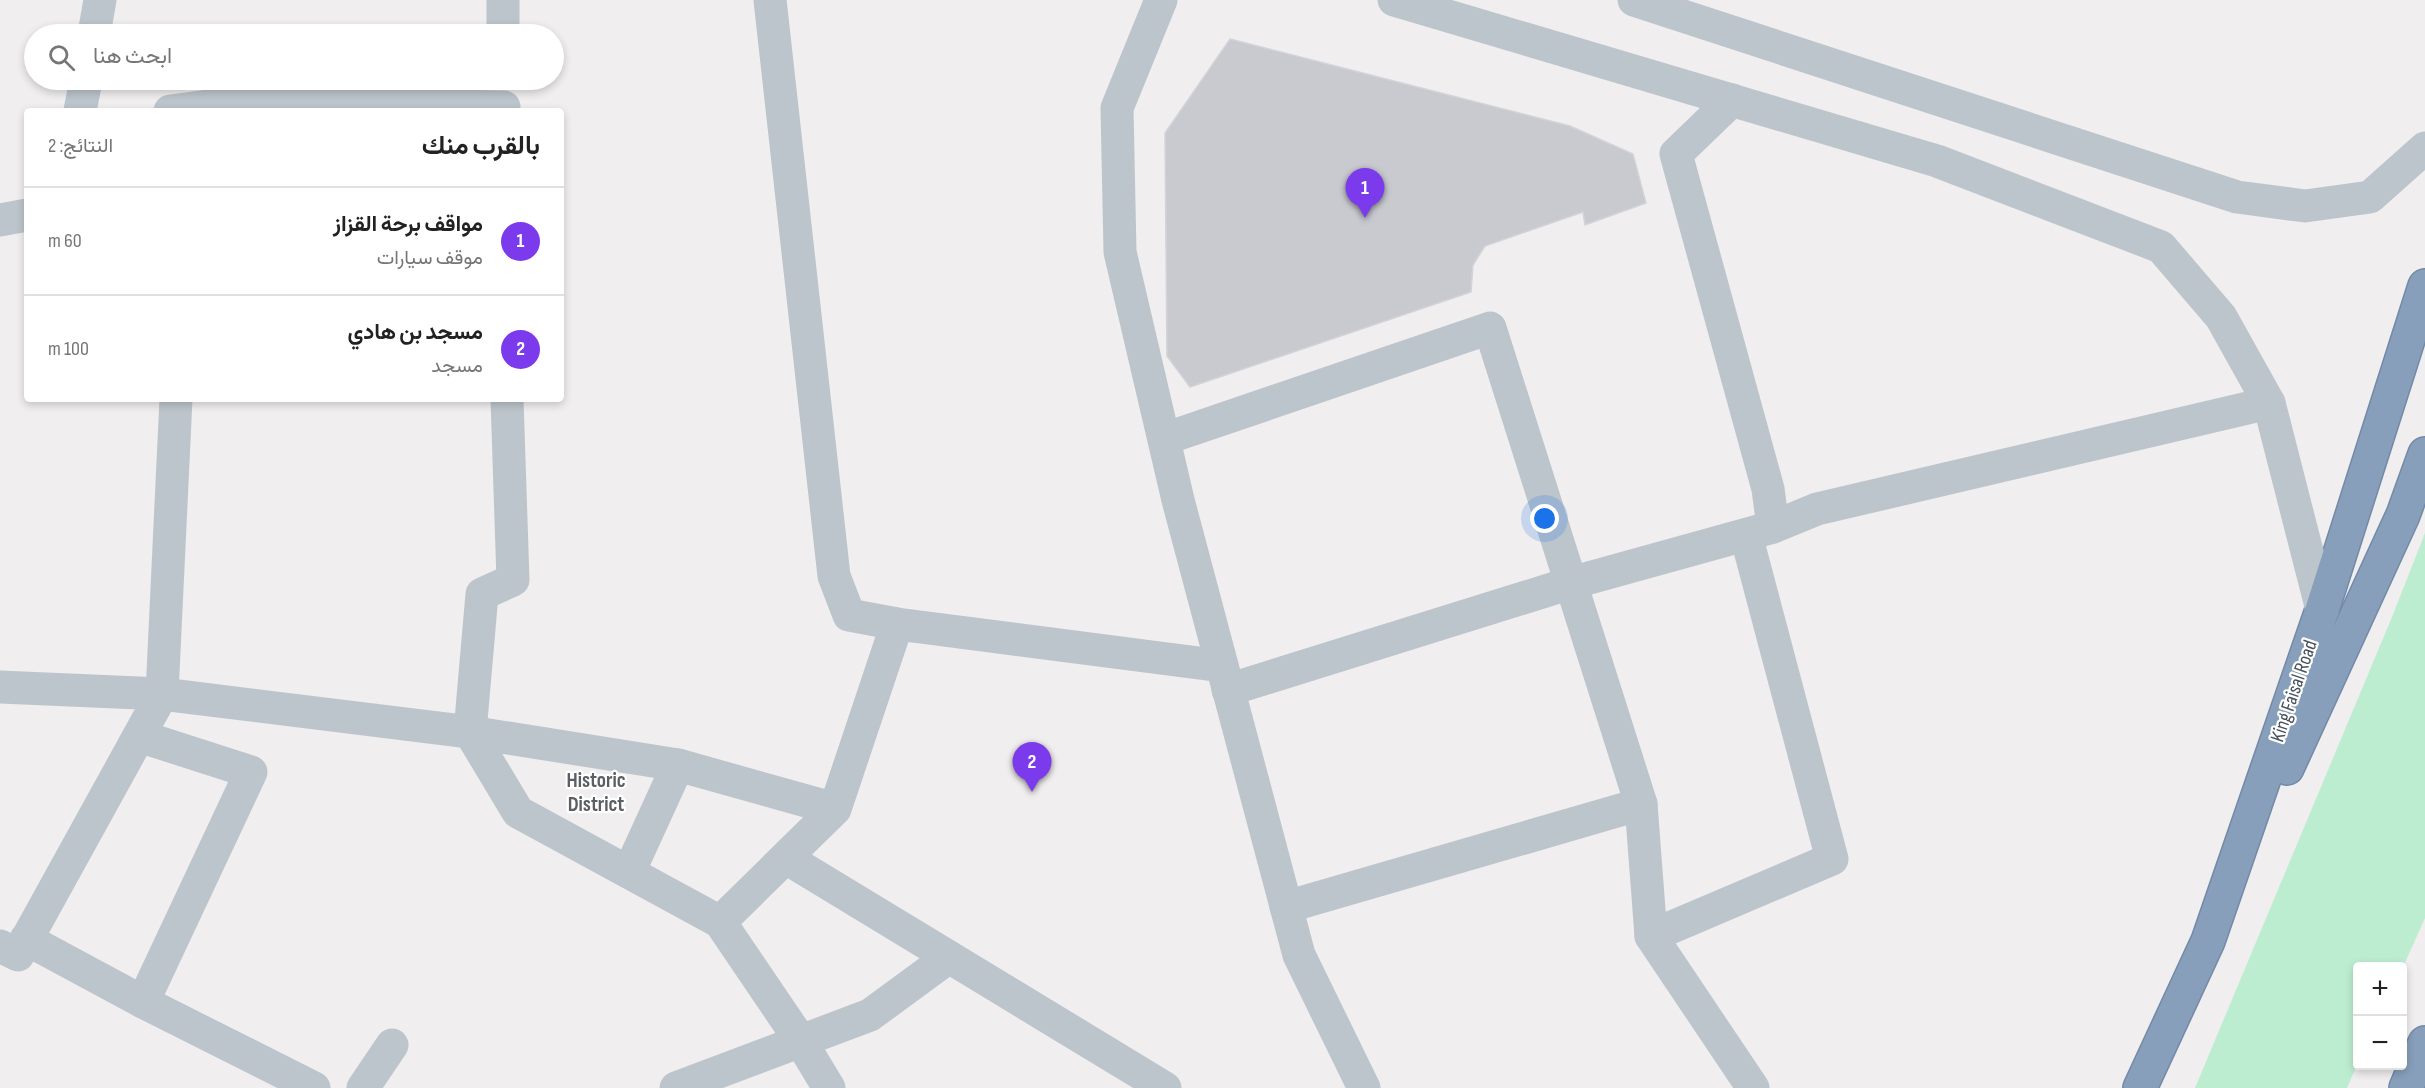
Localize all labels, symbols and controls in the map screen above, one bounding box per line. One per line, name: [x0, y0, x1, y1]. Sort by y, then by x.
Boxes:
search box: [24, 24, 564, 90]
icon: search: [45, 41, 78, 74]
text: ابحث هنا: [93, 43, 172, 70]
text: بالقرب منك: [422, 131, 540, 162]
text: النتائج: 2: [48, 134, 113, 158]
pin: 1: [1346, 168, 1384, 218]
text: مواقف برحة القزاز: [333, 211, 483, 238]
text: 60 m: [48, 229, 82, 253]
text: 1: [517, 229, 524, 253]
text: موقف سيارات: [377, 246, 483, 270]
text: مسجد بن هادي: [347, 319, 483, 346]
text: 100 m: [48, 337, 89, 361]
text: 2: [516, 337, 525, 361]
text: مسجد: [431, 354, 483, 378]
your location: [1530, 504, 1559, 533]
street label: King Faisal Road: [2265, 637, 2323, 745]
pin: 2: [1012, 742, 1052, 792]
district label: Historic District: [566, 768, 626, 817]
map controls: [2353, 962, 2407, 1070]
button: +: [2353, 962, 2407, 1016]
button: −: [2353, 1016, 2407, 1070]

